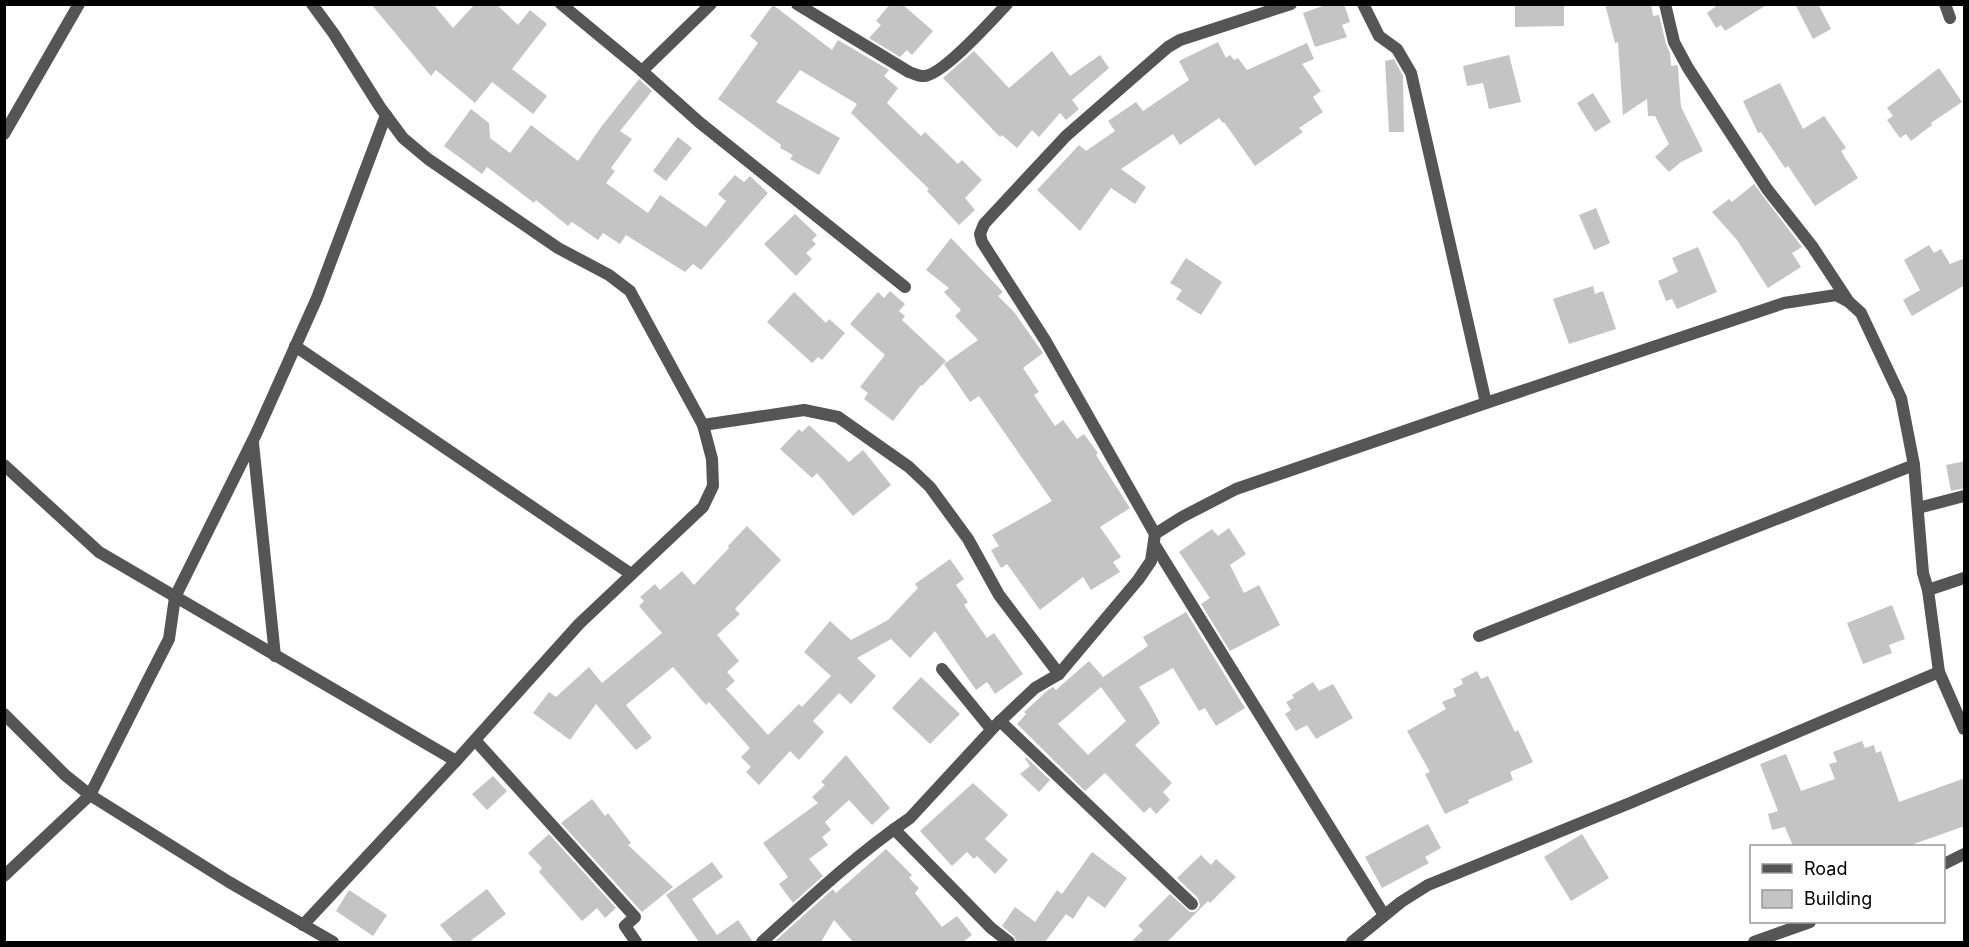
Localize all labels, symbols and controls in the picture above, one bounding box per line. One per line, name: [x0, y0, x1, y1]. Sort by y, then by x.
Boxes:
legend: [1750, 845, 1945, 923]
text: Road: [1804, 858, 1847, 879]
text: Building: [1804, 888, 1872, 909]

